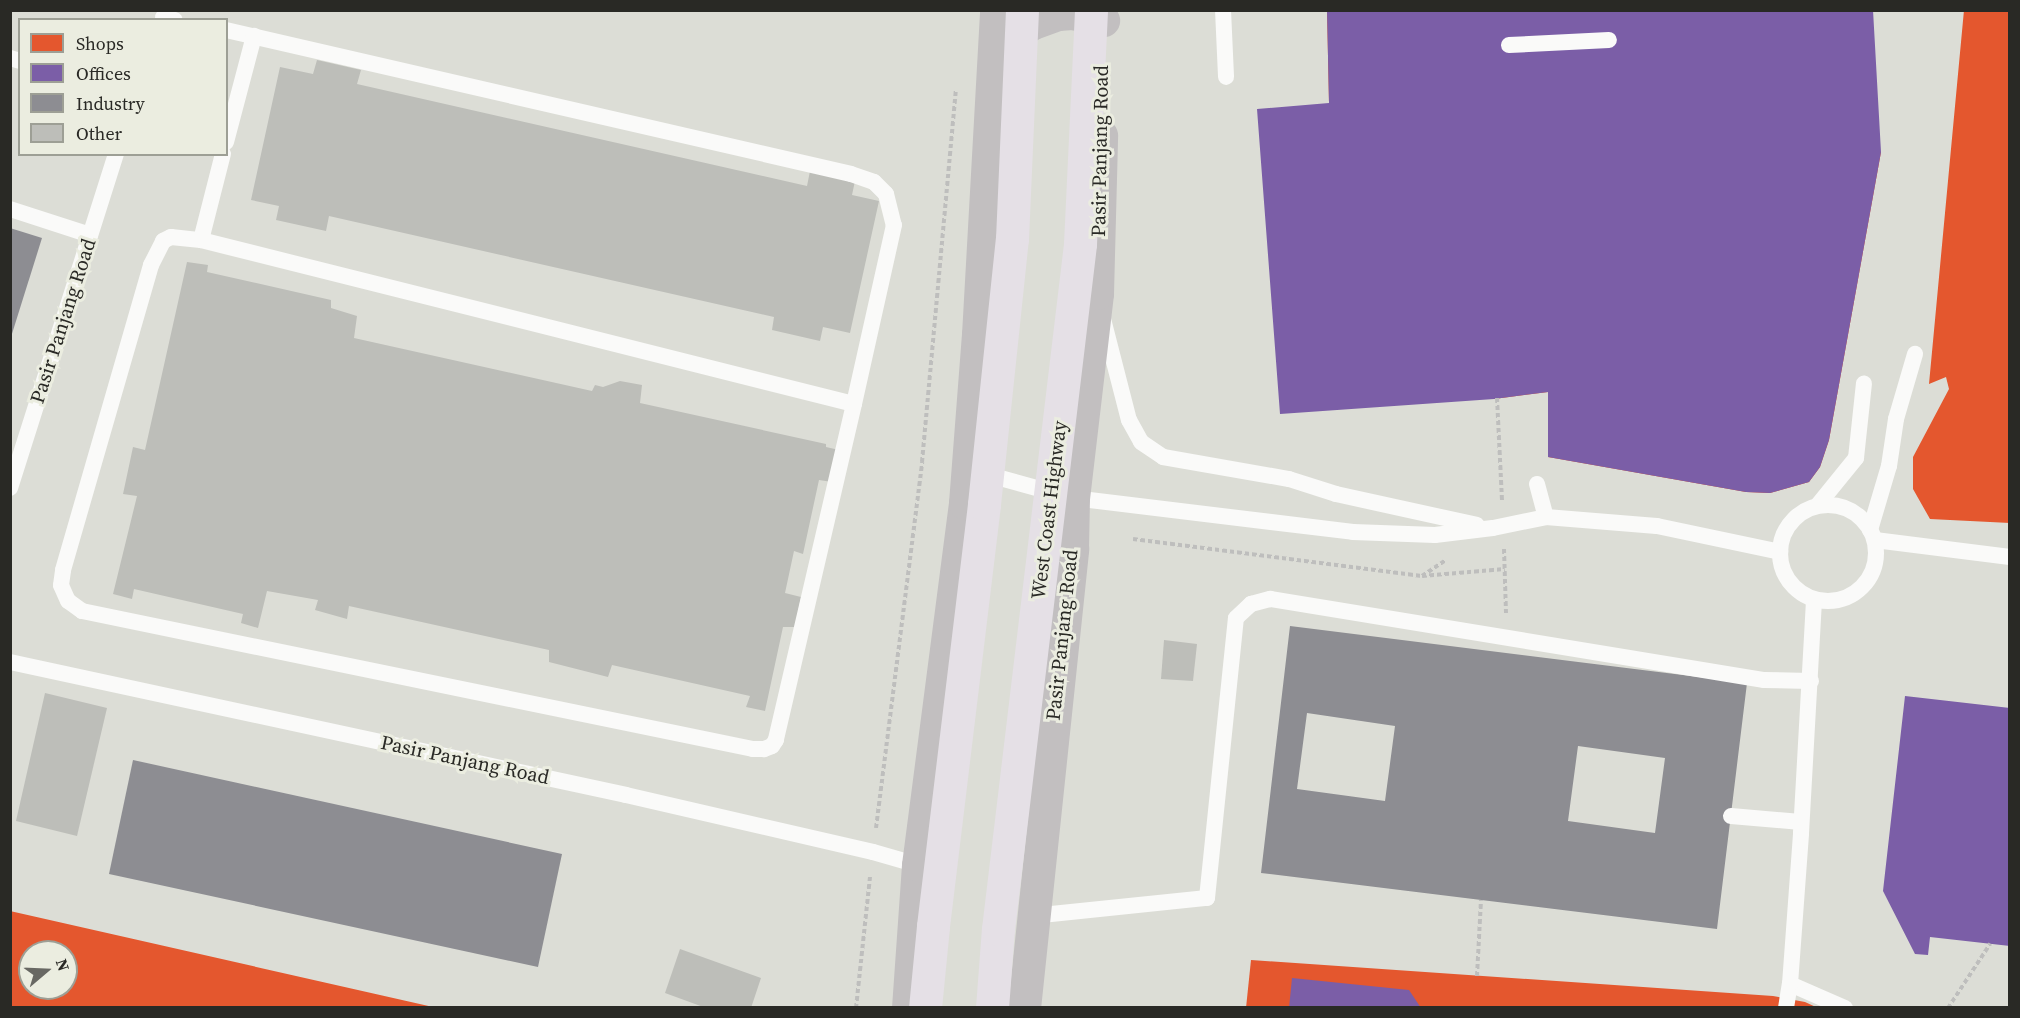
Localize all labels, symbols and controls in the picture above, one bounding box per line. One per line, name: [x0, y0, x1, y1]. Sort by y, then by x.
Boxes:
legend: [18, 18, 228, 156]
text: Shops: [76, 31, 124, 56]
text: Offices: [76, 61, 131, 86]
street label: Pasir Panjang Road: [1087, 65, 1113, 237]
text: Industry: [76, 91, 145, 116]
text: Other: [76, 121, 122, 146]
street label: Pasir Panjang Road: [25, 236, 101, 406]
street label: West Coast Highway: [1026, 419, 1072, 601]
street label: Pasir Panjang Road: [1041, 548, 1083, 722]
street label: Pasir Panjang Road: [378, 730, 552, 790]
north arrow: [18, 940, 78, 1000]
text: N: [51, 956, 75, 974]

